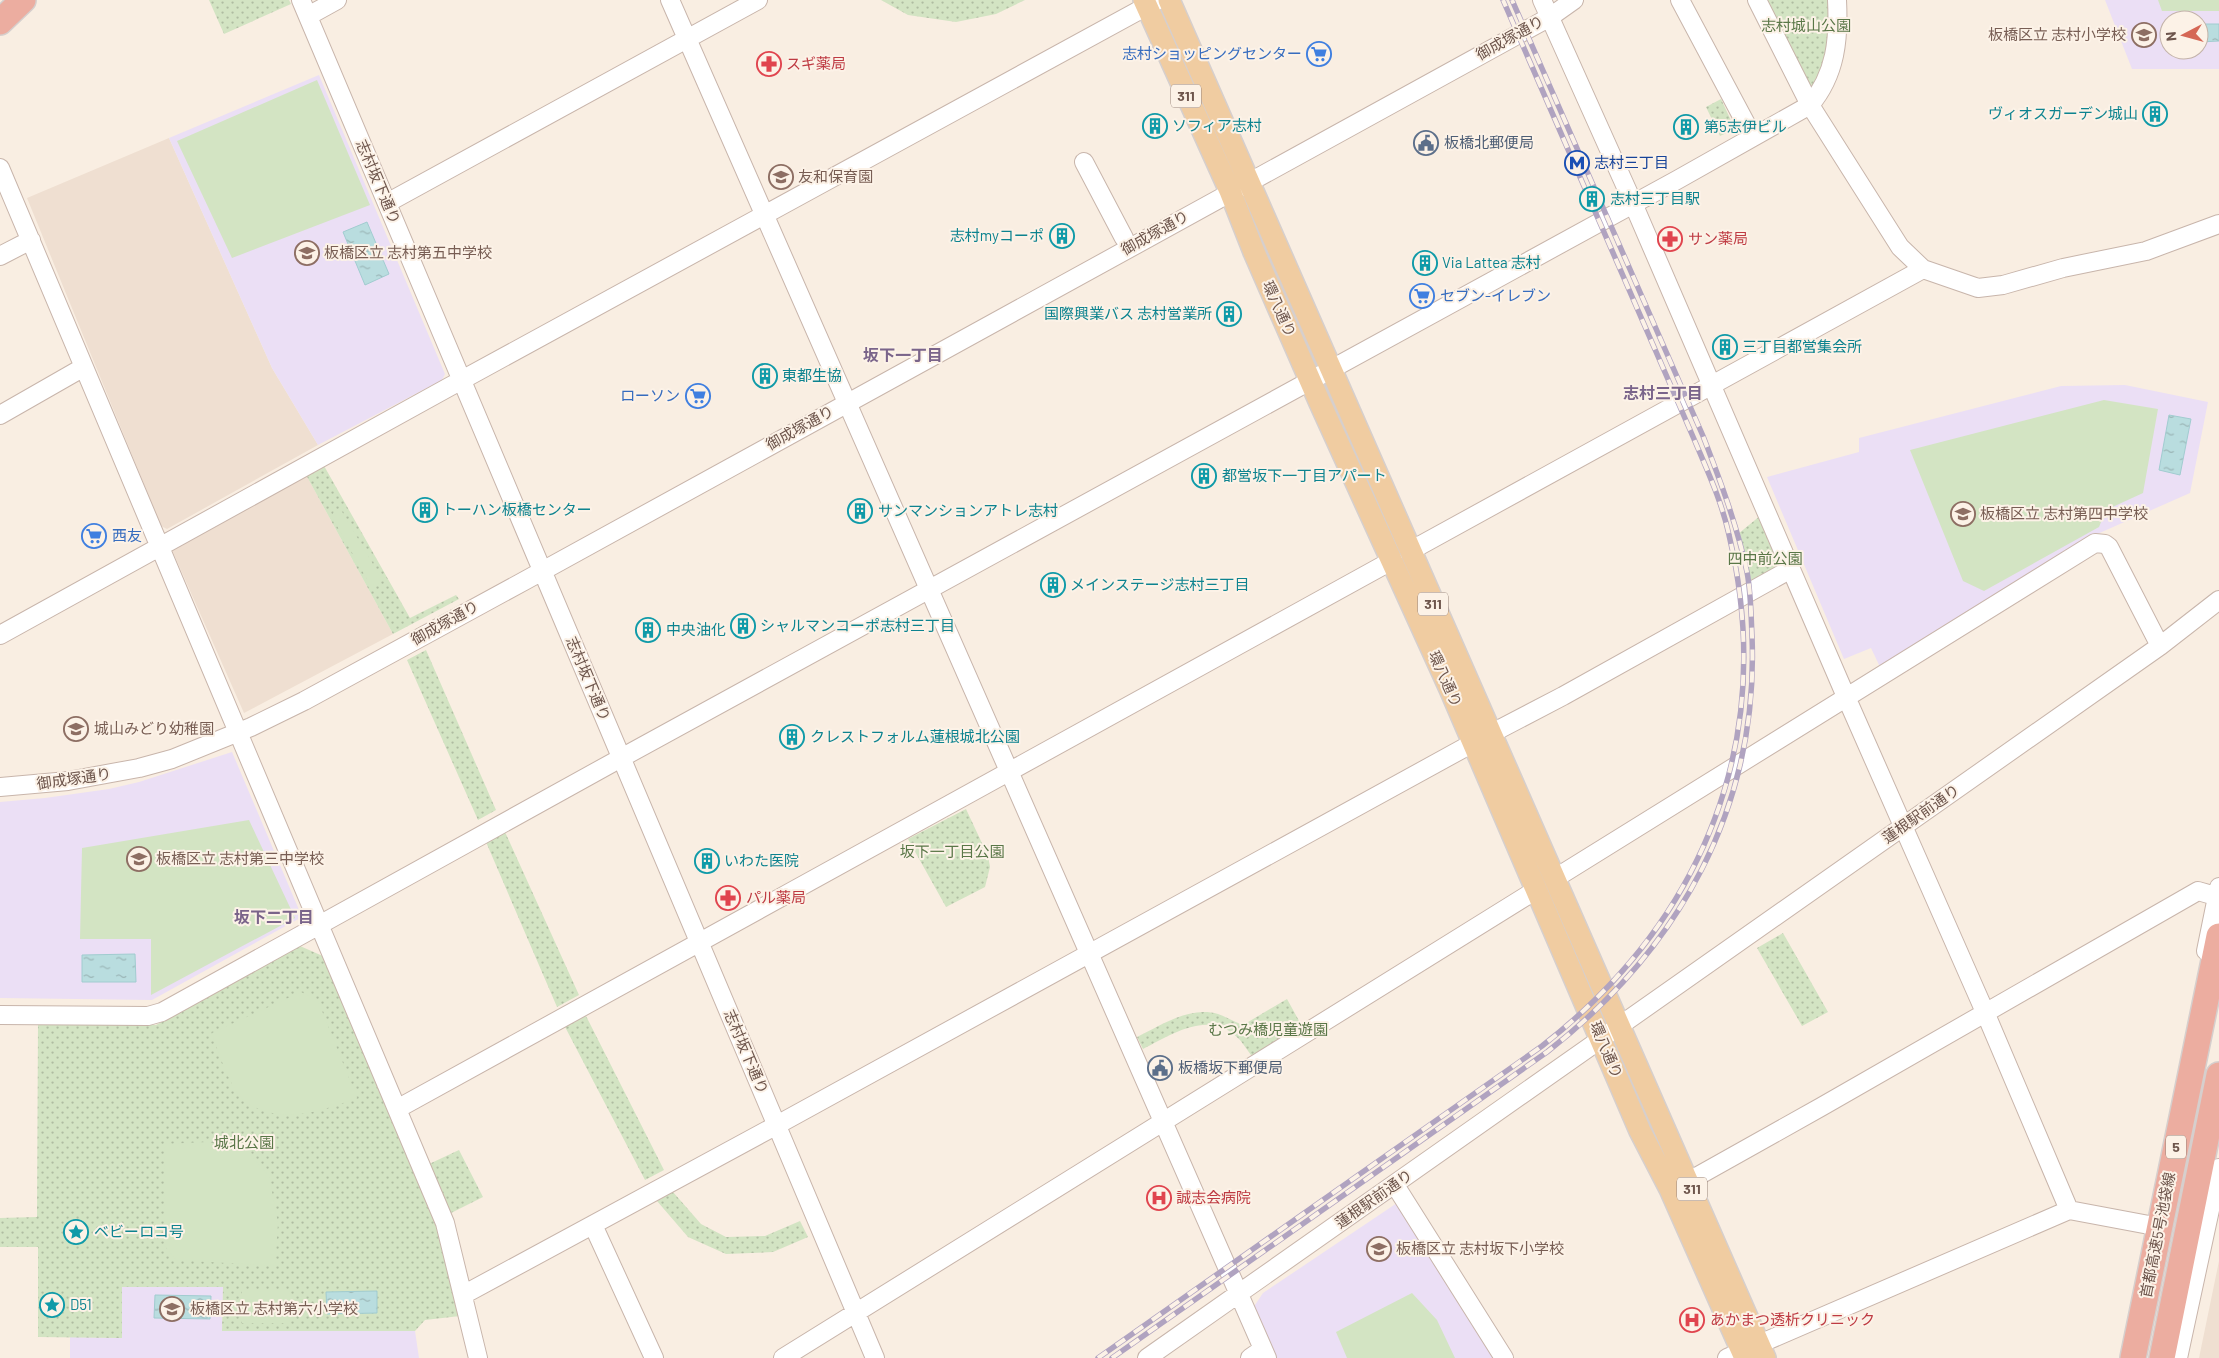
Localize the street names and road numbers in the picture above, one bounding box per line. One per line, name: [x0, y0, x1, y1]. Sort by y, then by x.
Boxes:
street label: 御成塚通り: [1472, 11, 1547, 63]
road number: 311: [1171, 84, 1201, 108]
street label: 志村坂下通り: [353, 137, 405, 227]
street label: 御成塚通り: [1117, 206, 1192, 258]
street label: 環八通り: [1259, 278, 1300, 340]
street label: 御成塚通り: [762, 401, 837, 453]
road number: 311: [1418, 592, 1448, 616]
street label: 御成塚通り: [407, 596, 482, 648]
street label: 志村坂下通り: [563, 634, 615, 724]
street label: 環八通り: [1425, 648, 1466, 710]
street label: 御成塚通り: [35, 764, 112, 792]
street label: 蓮根駅前通り: [1878, 780, 1962, 846]
street label: 志村坂下通り: [721, 1007, 773, 1097]
street label: 環八通り: [1587, 1018, 1627, 1081]
road number: 5: [2166, 1136, 2186, 1158]
street label: 蓮根駅前通り: [1331, 1165, 1415, 1231]
street label: 首都高速5号池袋線: [2136, 1170, 2178, 1299]
road number: 311: [1677, 1178, 1707, 1200]

